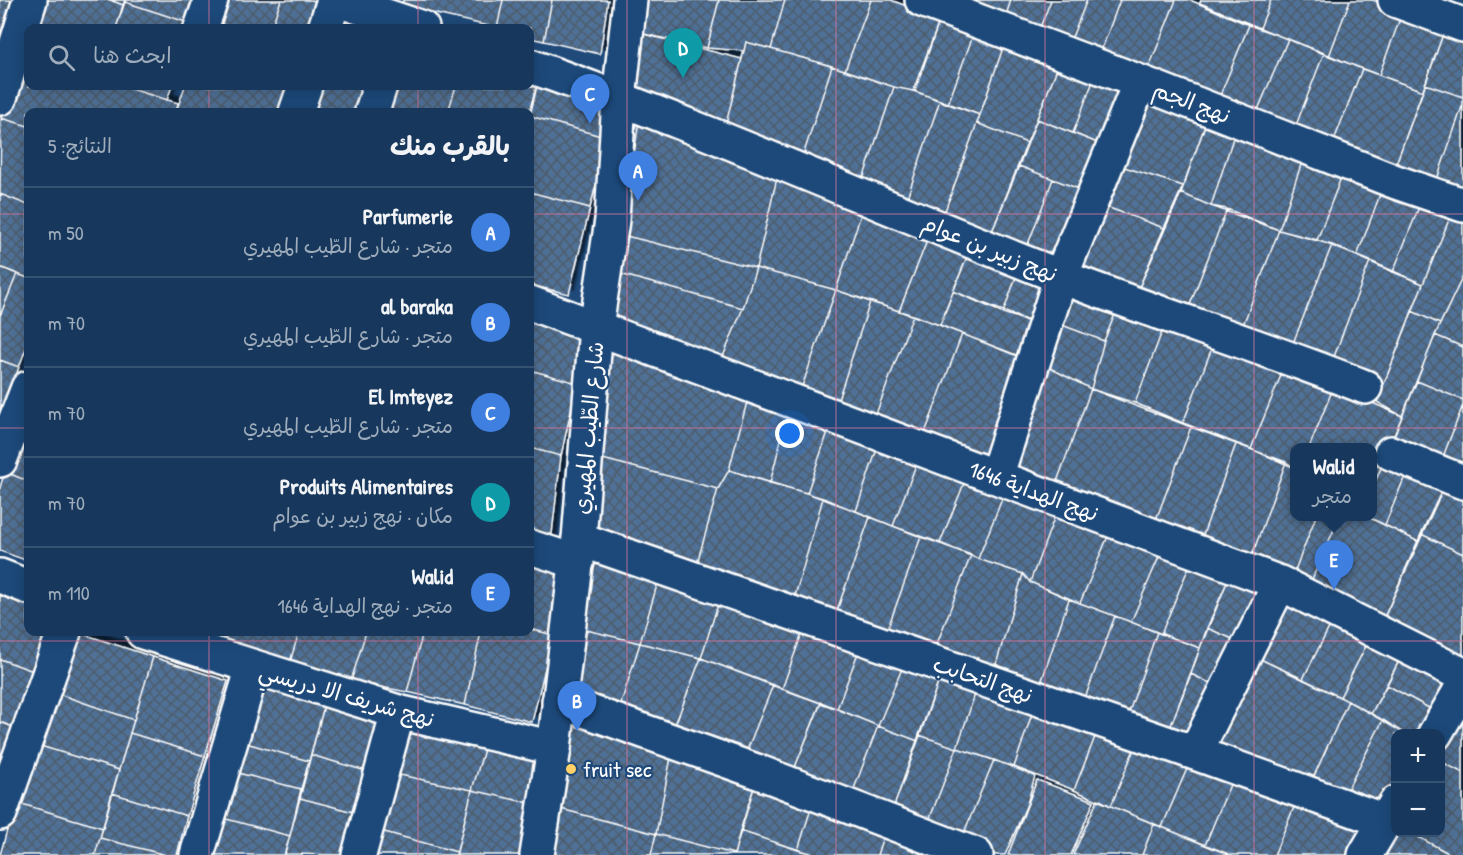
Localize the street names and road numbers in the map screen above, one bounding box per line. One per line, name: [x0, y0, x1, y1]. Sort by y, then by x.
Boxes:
street label: نهج الجم: [1148, 74, 1235, 132]
street label: نهج زبير بن عوام: [917, 207, 1062, 292]
street label: شارع الطّيب المهيري: [566, 340, 612, 516]
street label: نهج الهداية 1646: [965, 454, 1103, 529]
street label: نهج التحابب: [929, 648, 1037, 711]
street label: نهج شريف الا دريسي: [255, 656, 438, 739]

